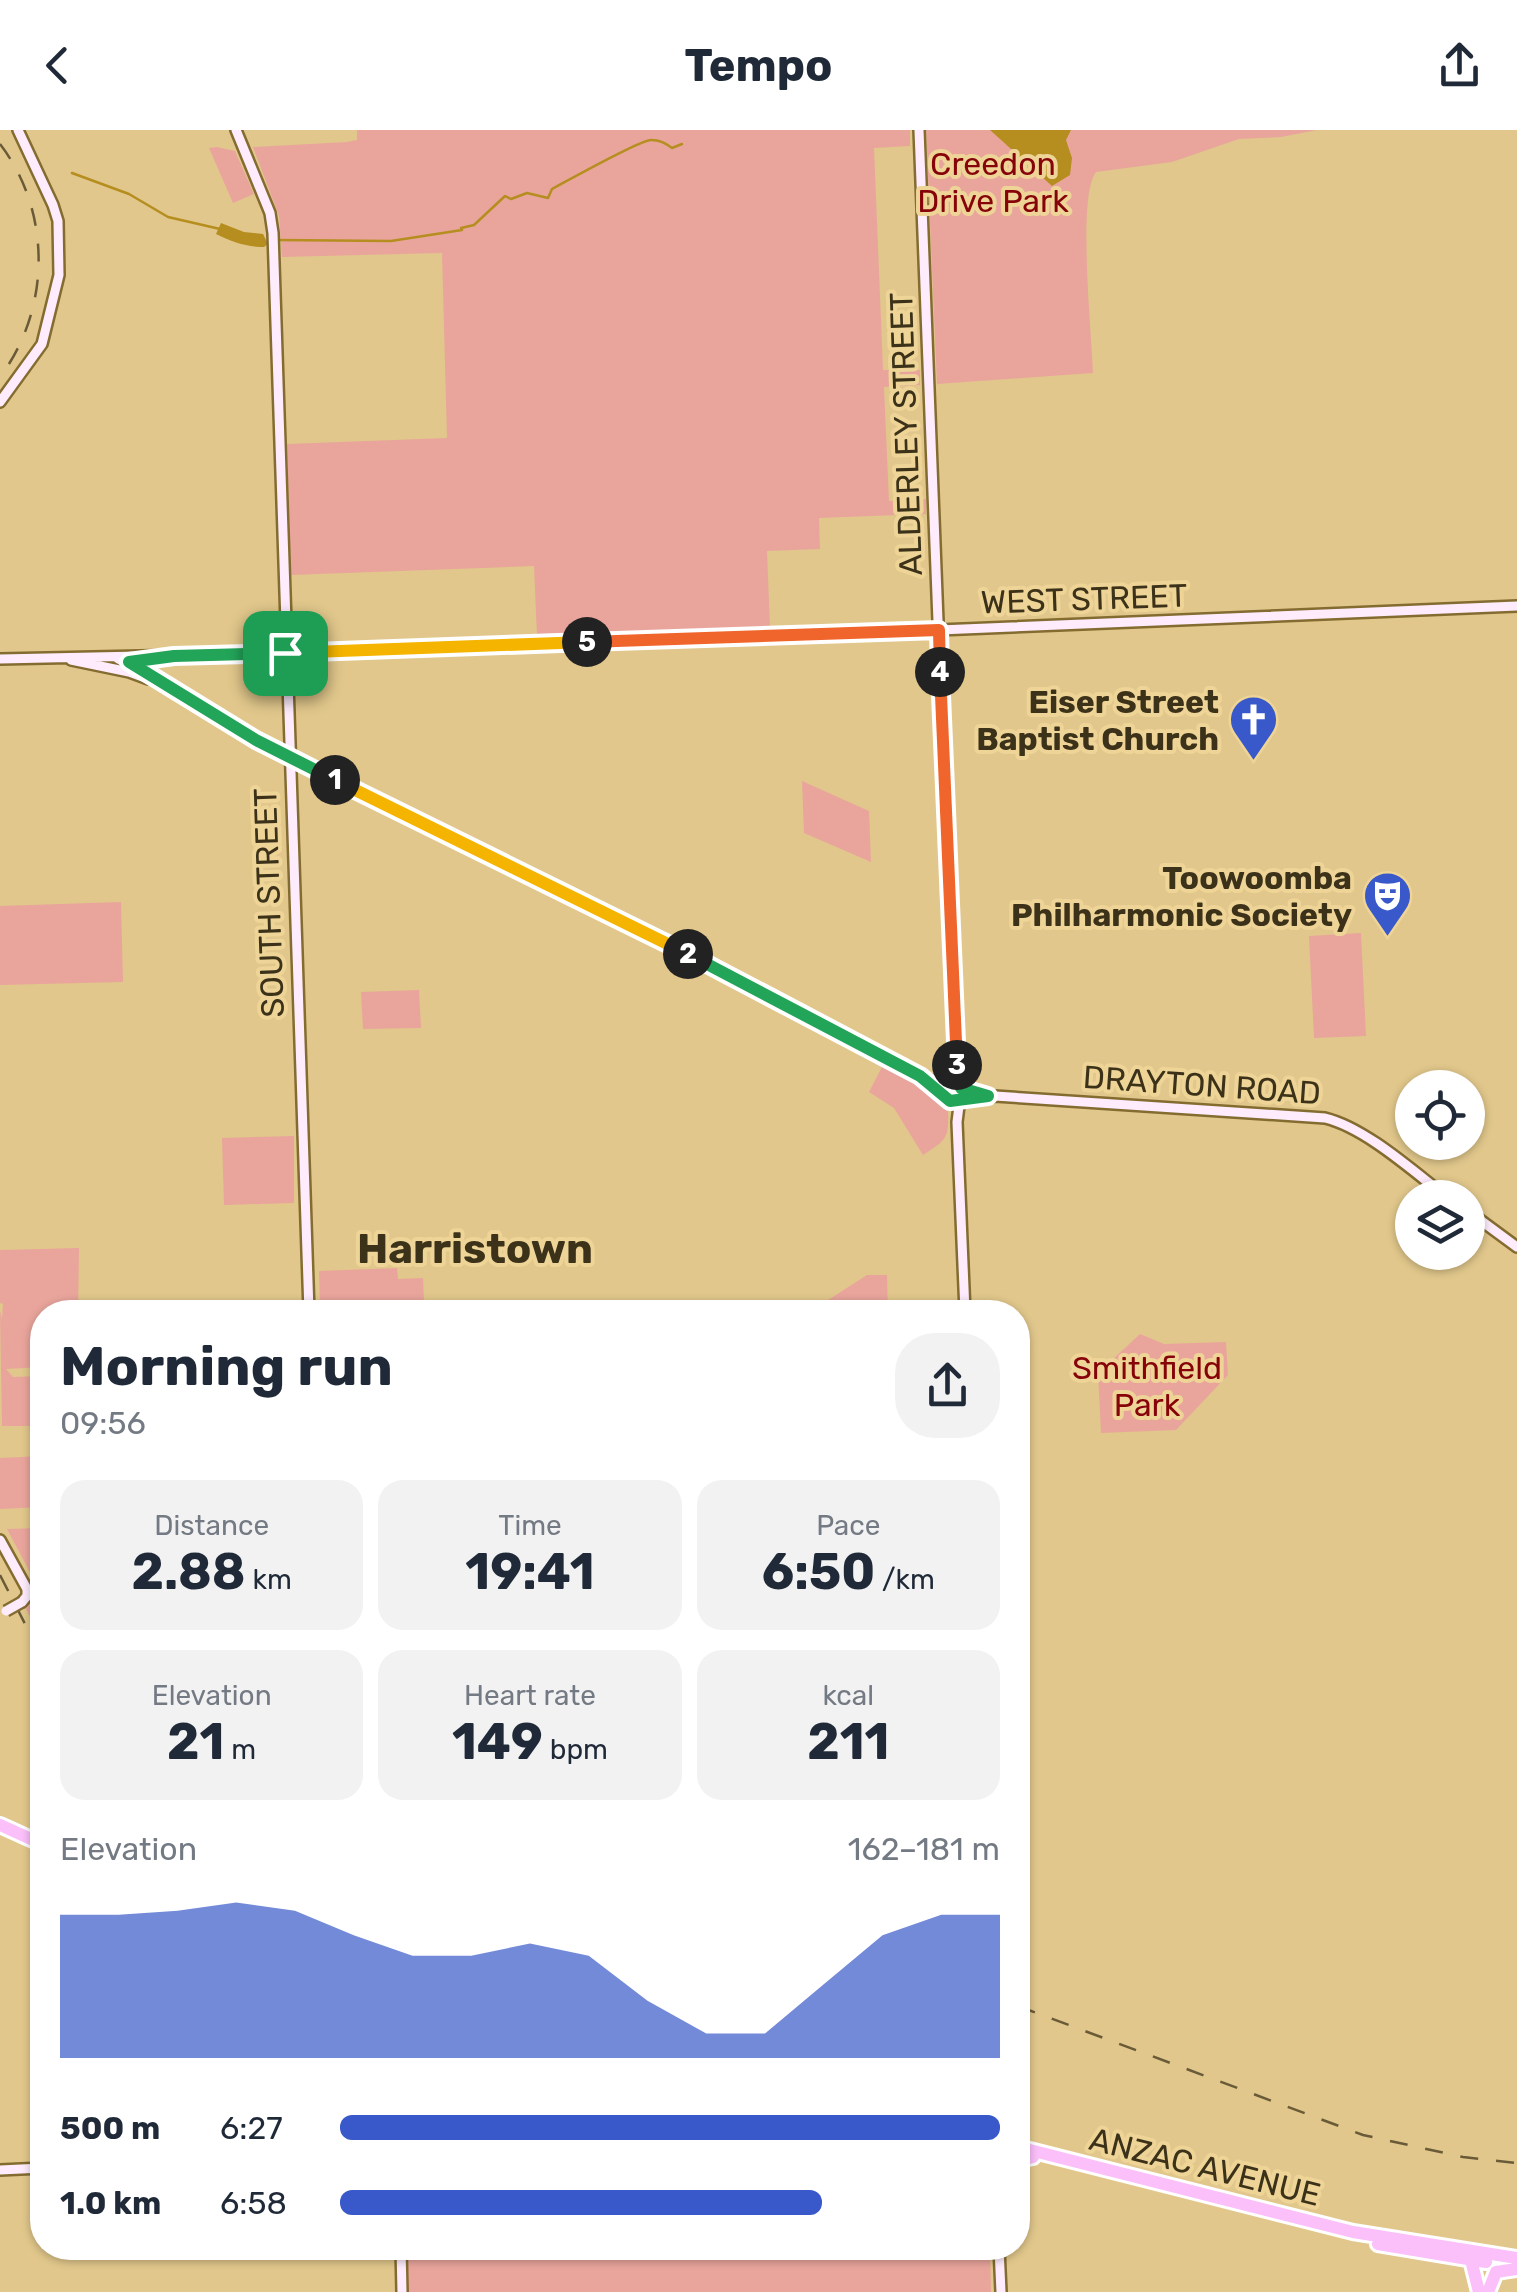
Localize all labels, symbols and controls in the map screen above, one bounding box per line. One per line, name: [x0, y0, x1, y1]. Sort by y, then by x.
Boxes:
icon: back: [30, 38, 85, 93]
icon: share: [1432, 38, 1487, 93]
text: Tempo: [684, 39, 833, 92]
park label: Creedon Drive Park: [917, 145, 1069, 220]
street label: ALDERLEY STREET: [882, 292, 930, 576]
street label: WEST STREET: [980, 576, 1188, 622]
pin: [243, 611, 328, 696]
pin: 5: [562, 617, 612, 667]
text: 5: [578, 625, 596, 658]
icon: arrive: [258, 626, 313, 681]
pin: 4: [915, 647, 965, 697]
text: 4: [930, 655, 950, 688]
place label: Eiser Street Baptist Church: [976, 683, 1219, 758]
church icon: Eiser Street Baptist Church: [1228, 694, 1280, 762]
pin: 1: [310, 755, 360, 805]
text: 1: [328, 763, 342, 796]
street label: SOUTH STREET: [246, 788, 292, 1018]
place label: Toowoomba Philharmonic Society: [1011, 859, 1352, 934]
theatre icon: Toowoomba Philharmonic Society: [1361, 870, 1413, 938]
pin: 2: [663, 929, 713, 979]
text: 2: [679, 937, 697, 970]
pin: 3: [932, 1040, 982, 1090]
text: 3: [948, 1048, 966, 1081]
street label: DRAYTON ROAD: [1082, 1058, 1322, 1112]
map controls: [1395, 1070, 1485, 1270]
button: locate: [1395, 1070, 1485, 1160]
button: layers: [1395, 1180, 1485, 1270]
district label: Harristown: [357, 1224, 593, 1274]
button: share: [895, 1333, 1000, 1438]
text: Morning run: [60, 1334, 393, 1399]
park label: Smithfield Park: [1072, 1349, 1222, 1424]
text: 09:56: [60, 1404, 146, 1442]
text: Distance: [154, 1509, 269, 1542]
text: Time: [498, 1509, 562, 1542]
text: Pace: [816, 1509, 880, 1542]
text: 2.88: [131, 1542, 246, 1602]
text: 19:41: [465, 1542, 595, 1602]
text: 6:50: [762, 1542, 875, 1602]
text: km: [246, 1563, 292, 1596]
text: /km: [875, 1563, 935, 1596]
text: Elevation: [152, 1679, 272, 1712]
text: Heart rate: [464, 1679, 596, 1712]
text: kcal: [823, 1679, 874, 1712]
text: 21: [167, 1712, 224, 1772]
text: 149: [452, 1712, 543, 1772]
text: 211: [807, 1712, 889, 1772]
text: m: [224, 1733, 256, 1766]
text: bpm: [543, 1733, 608, 1766]
text: Elevation: [60, 1830, 197, 1868]
text: 162–181 m: [848, 1830, 1000, 1868]
text: 500 m: [60, 2109, 160, 2147]
text: 6:27: [220, 2109, 283, 2147]
street label: ANZAC AVENUE: [1086, 2120, 1324, 2214]
text: 1.0 km: [60, 2184, 161, 2222]
text: 6:58: [220, 2184, 287, 2222]

